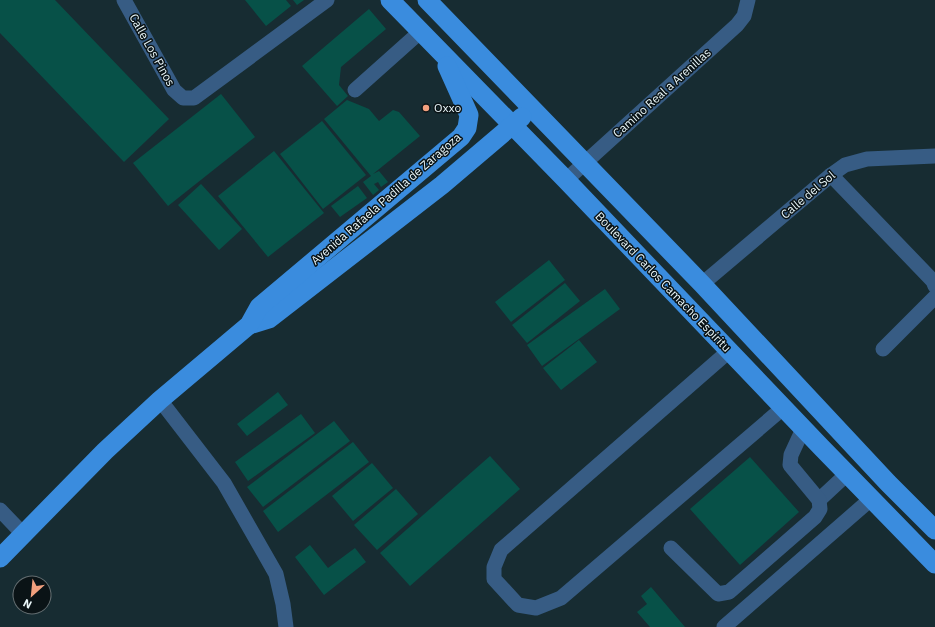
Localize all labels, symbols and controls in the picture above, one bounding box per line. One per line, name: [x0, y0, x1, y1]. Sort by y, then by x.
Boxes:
street label: Calle Los Pinos: [126, 11, 179, 89]
street label: Camino Real a Arenillas: [610, 45, 714, 141]
place label: Oxxo: [434, 100, 462, 115]
marker: Oxxo: [421, 103, 431, 113]
street label: Avenida Rafaela Padilla de Zaragoza: [308, 129, 464, 268]
street label: Calle del Sol: [777, 168, 838, 222]
street label: Boulevard Carlos Camacho Espíritu: [592, 209, 734, 355]
north arrow: [12, 575, 52, 615]
text: N: [21, 596, 34, 612]

